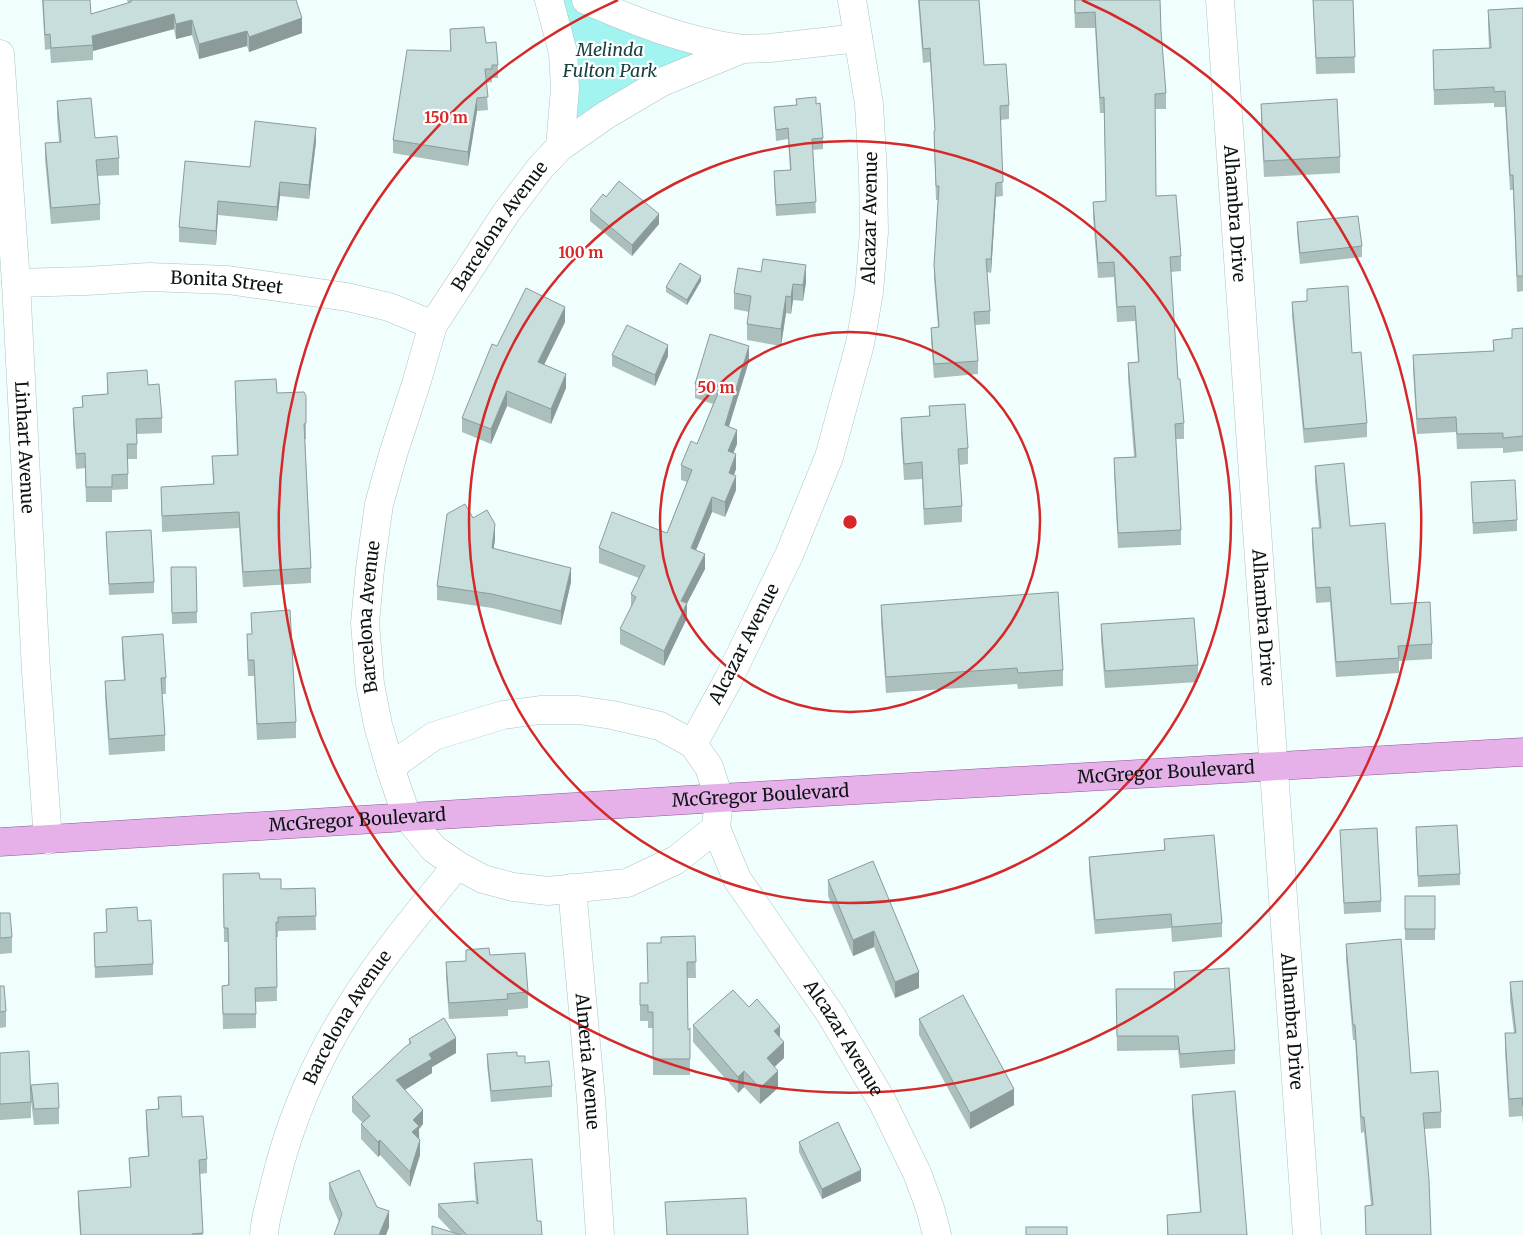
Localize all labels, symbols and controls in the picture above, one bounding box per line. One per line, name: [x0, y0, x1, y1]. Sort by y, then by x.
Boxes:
park label: Melinda Fulton Park: [562, 38, 657, 82]
text: 150 m: [424, 108, 468, 127]
street label: Alhambra Drive: [1219, 143, 1251, 283]
street label: Alcazar Avenue: [857, 152, 882, 285]
street label: Barcelona Avenue: [446, 156, 552, 295]
text: 100 m: [559, 243, 603, 262]
street label: Bonita Street: [170, 266, 285, 299]
text: 50 m: [697, 378, 735, 397]
street label: Linhart Avenue: [10, 380, 40, 514]
centre of rings: [841, 513, 859, 531]
street label: Barcelona Avenue: [353, 539, 385, 695]
street label: Alhambra Drive: [1247, 547, 1280, 687]
street label: Alcazar Avenue: [703, 579, 784, 709]
street label: McGregor Boulevard: [1076, 755, 1255, 788]
street label: McGregor Boulevard: [671, 779, 850, 812]
street label: McGregor Boulevard: [268, 803, 447, 837]
street label: Barcelona Avenue: [298, 945, 396, 1088]
street label: Alhambra Drive: [1276, 951, 1309, 1091]
street label: Alcazar Avenue: [799, 974, 889, 1100]
street label: Almeria Avenue: [570, 991, 605, 1130]

